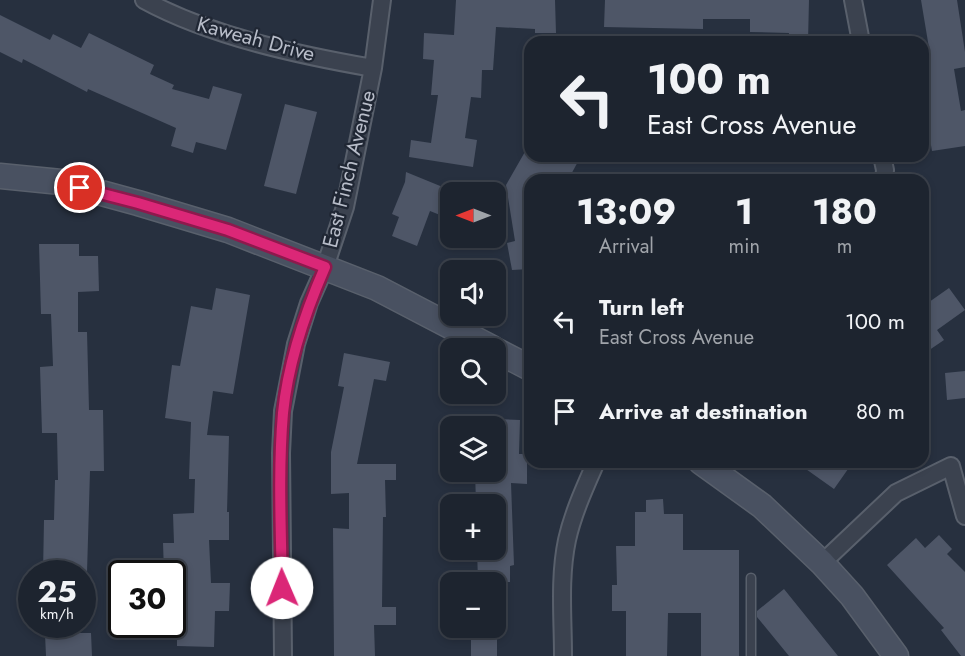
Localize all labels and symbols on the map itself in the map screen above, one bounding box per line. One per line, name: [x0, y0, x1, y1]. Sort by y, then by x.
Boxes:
street label: Kaweah Drive: [194, 9, 318, 69]
street label: East Finch Avenue: [315, 87, 383, 251]
pin: [54, 162, 105, 213]
north arrow: [440, 182, 506, 248]
position arrow: [250, 556, 314, 620]
speed limit sign: 30: [108, 560, 186, 638]

